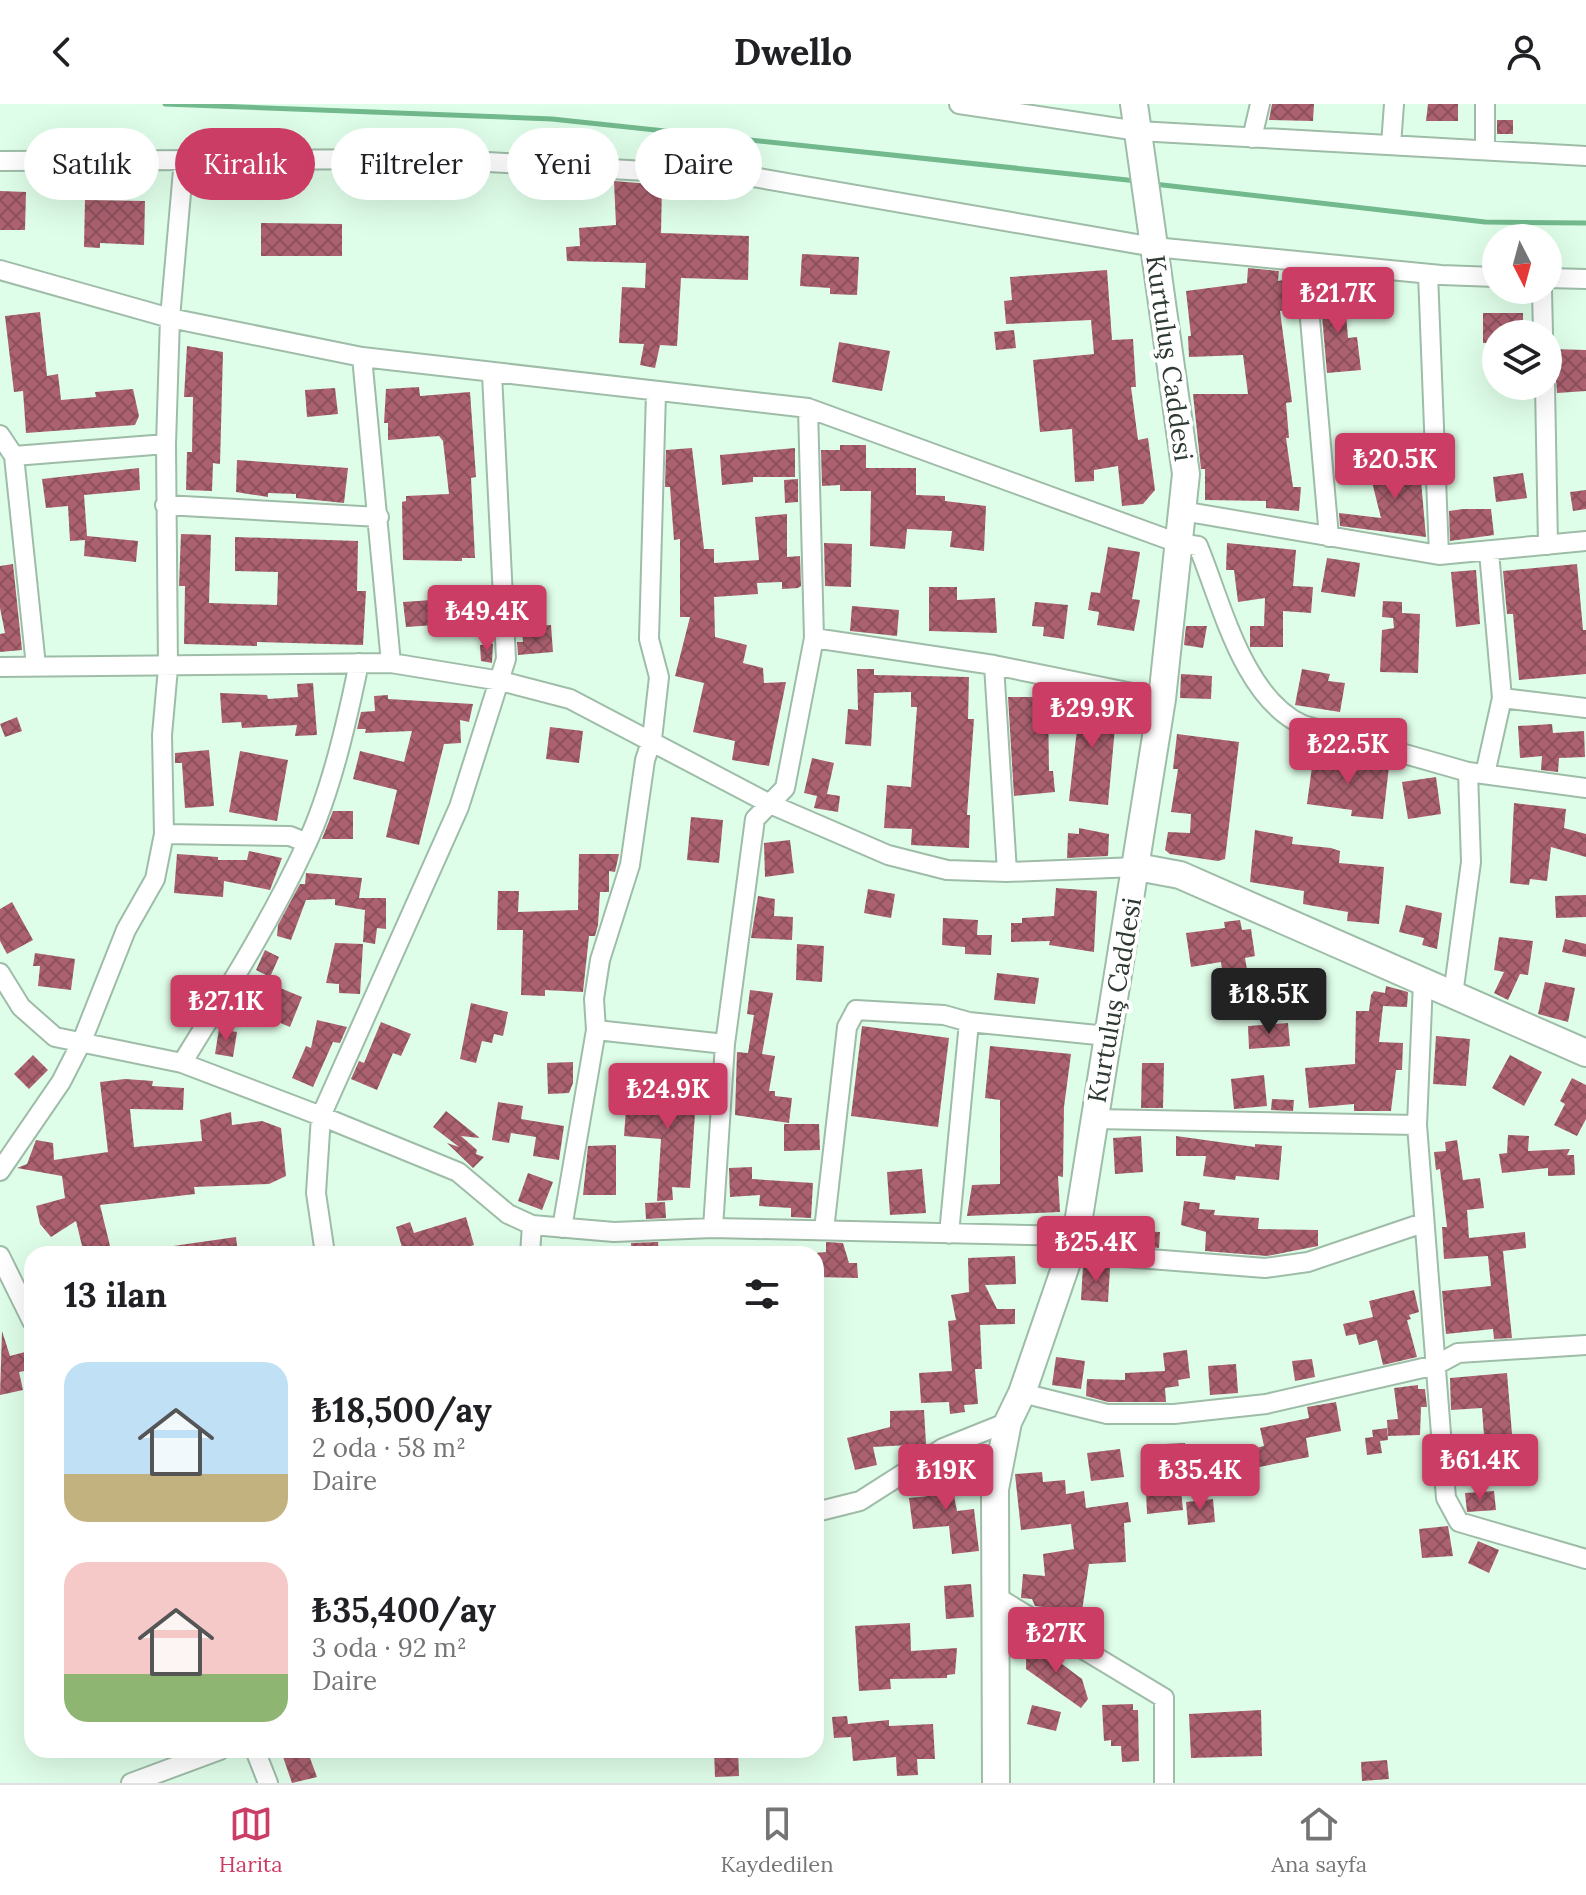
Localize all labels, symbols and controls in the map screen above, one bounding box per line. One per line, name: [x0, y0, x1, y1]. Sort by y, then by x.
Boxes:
text: Dwello: [734, 29, 852, 75]
icon: back: [40, 30, 84, 74]
icon: person: [1502, 30, 1546, 74]
chip: Satılık: [24, 128, 159, 200]
chip: Kiralık: [175, 128, 315, 200]
chip: Filtreler: [331, 128, 491, 200]
chip: Yeni: [507, 128, 619, 200]
chip: Daire: [635, 128, 762, 200]
north arrow: [1482, 224, 1562, 304]
map controls: [1482, 224, 1562, 400]
street label: Kurtuluş Caddesi: [1139, 253, 1201, 463]
pin: ₺21.7K: [1273, 267, 1403, 335]
text: ₺21.7K: [1300, 276, 1376, 309]
button: layers: [1482, 320, 1562, 400]
pin: ₺20.5K: [1330, 433, 1460, 501]
text: ₺20.5K: [1353, 442, 1437, 475]
pin: ₺49.4K: [422, 585, 552, 653]
text: ₺49.4K: [446, 594, 528, 627]
pin: ₺29.9K: [1027, 682, 1157, 750]
text: ₺29.9K: [1050, 691, 1134, 724]
pin: ₺22.5K: [1283, 718, 1413, 786]
text: ₺22.5K: [1307, 727, 1389, 760]
street label: Kurtuluş Caddesi: [1080, 895, 1148, 1105]
pin: ₺18.5K: [1204, 968, 1334, 1036]
pin: ₺27.1K: [161, 975, 291, 1043]
text: ₺18.5K: [1229, 977, 1309, 1010]
text: ₺27.1K: [189, 984, 263, 1017]
pin: ₺24.9K: [603, 1063, 733, 1131]
text: ₺24.9K: [626, 1072, 710, 1105]
pin: ₺25.4K: [1031, 1216, 1161, 1284]
text: ₺25.4K: [1055, 1225, 1137, 1258]
icon: filters: [740, 1272, 784, 1316]
text: 13 ilan: [64, 1273, 167, 1316]
text: ₺18,500/ay: [312, 1388, 492, 1431]
icon: home: [128, 1394, 224, 1490]
text: 2 oda · 58 m²: [312, 1431, 466, 1464]
pin: ₺61.4K: [1415, 1434, 1545, 1502]
text: ₺61.4K: [1440, 1443, 1520, 1476]
pin: ₺19K: [899, 1444, 993, 1512]
pin: ₺35.4K: [1135, 1444, 1265, 1512]
text: ₺19K: [916, 1453, 976, 1486]
text: ₺35.4K: [1159, 1453, 1241, 1486]
text: Daire: [312, 1464, 377, 1497]
text: ₺35,400/ay: [312, 1588, 496, 1631]
icon: home: [128, 1594, 224, 1690]
pin: ₺27K: [1009, 1607, 1103, 1675]
text: ₺27K: [1026, 1616, 1086, 1649]
text: 3 oda · 92 m²: [312, 1631, 467, 1664]
text: Daire: [312, 1664, 377, 1697]
tab: Harita: [219, 1802, 283, 1878]
tab: Kaydedilen: [720, 1802, 834, 1878]
tab: Ana sayfa: [1271, 1802, 1367, 1878]

